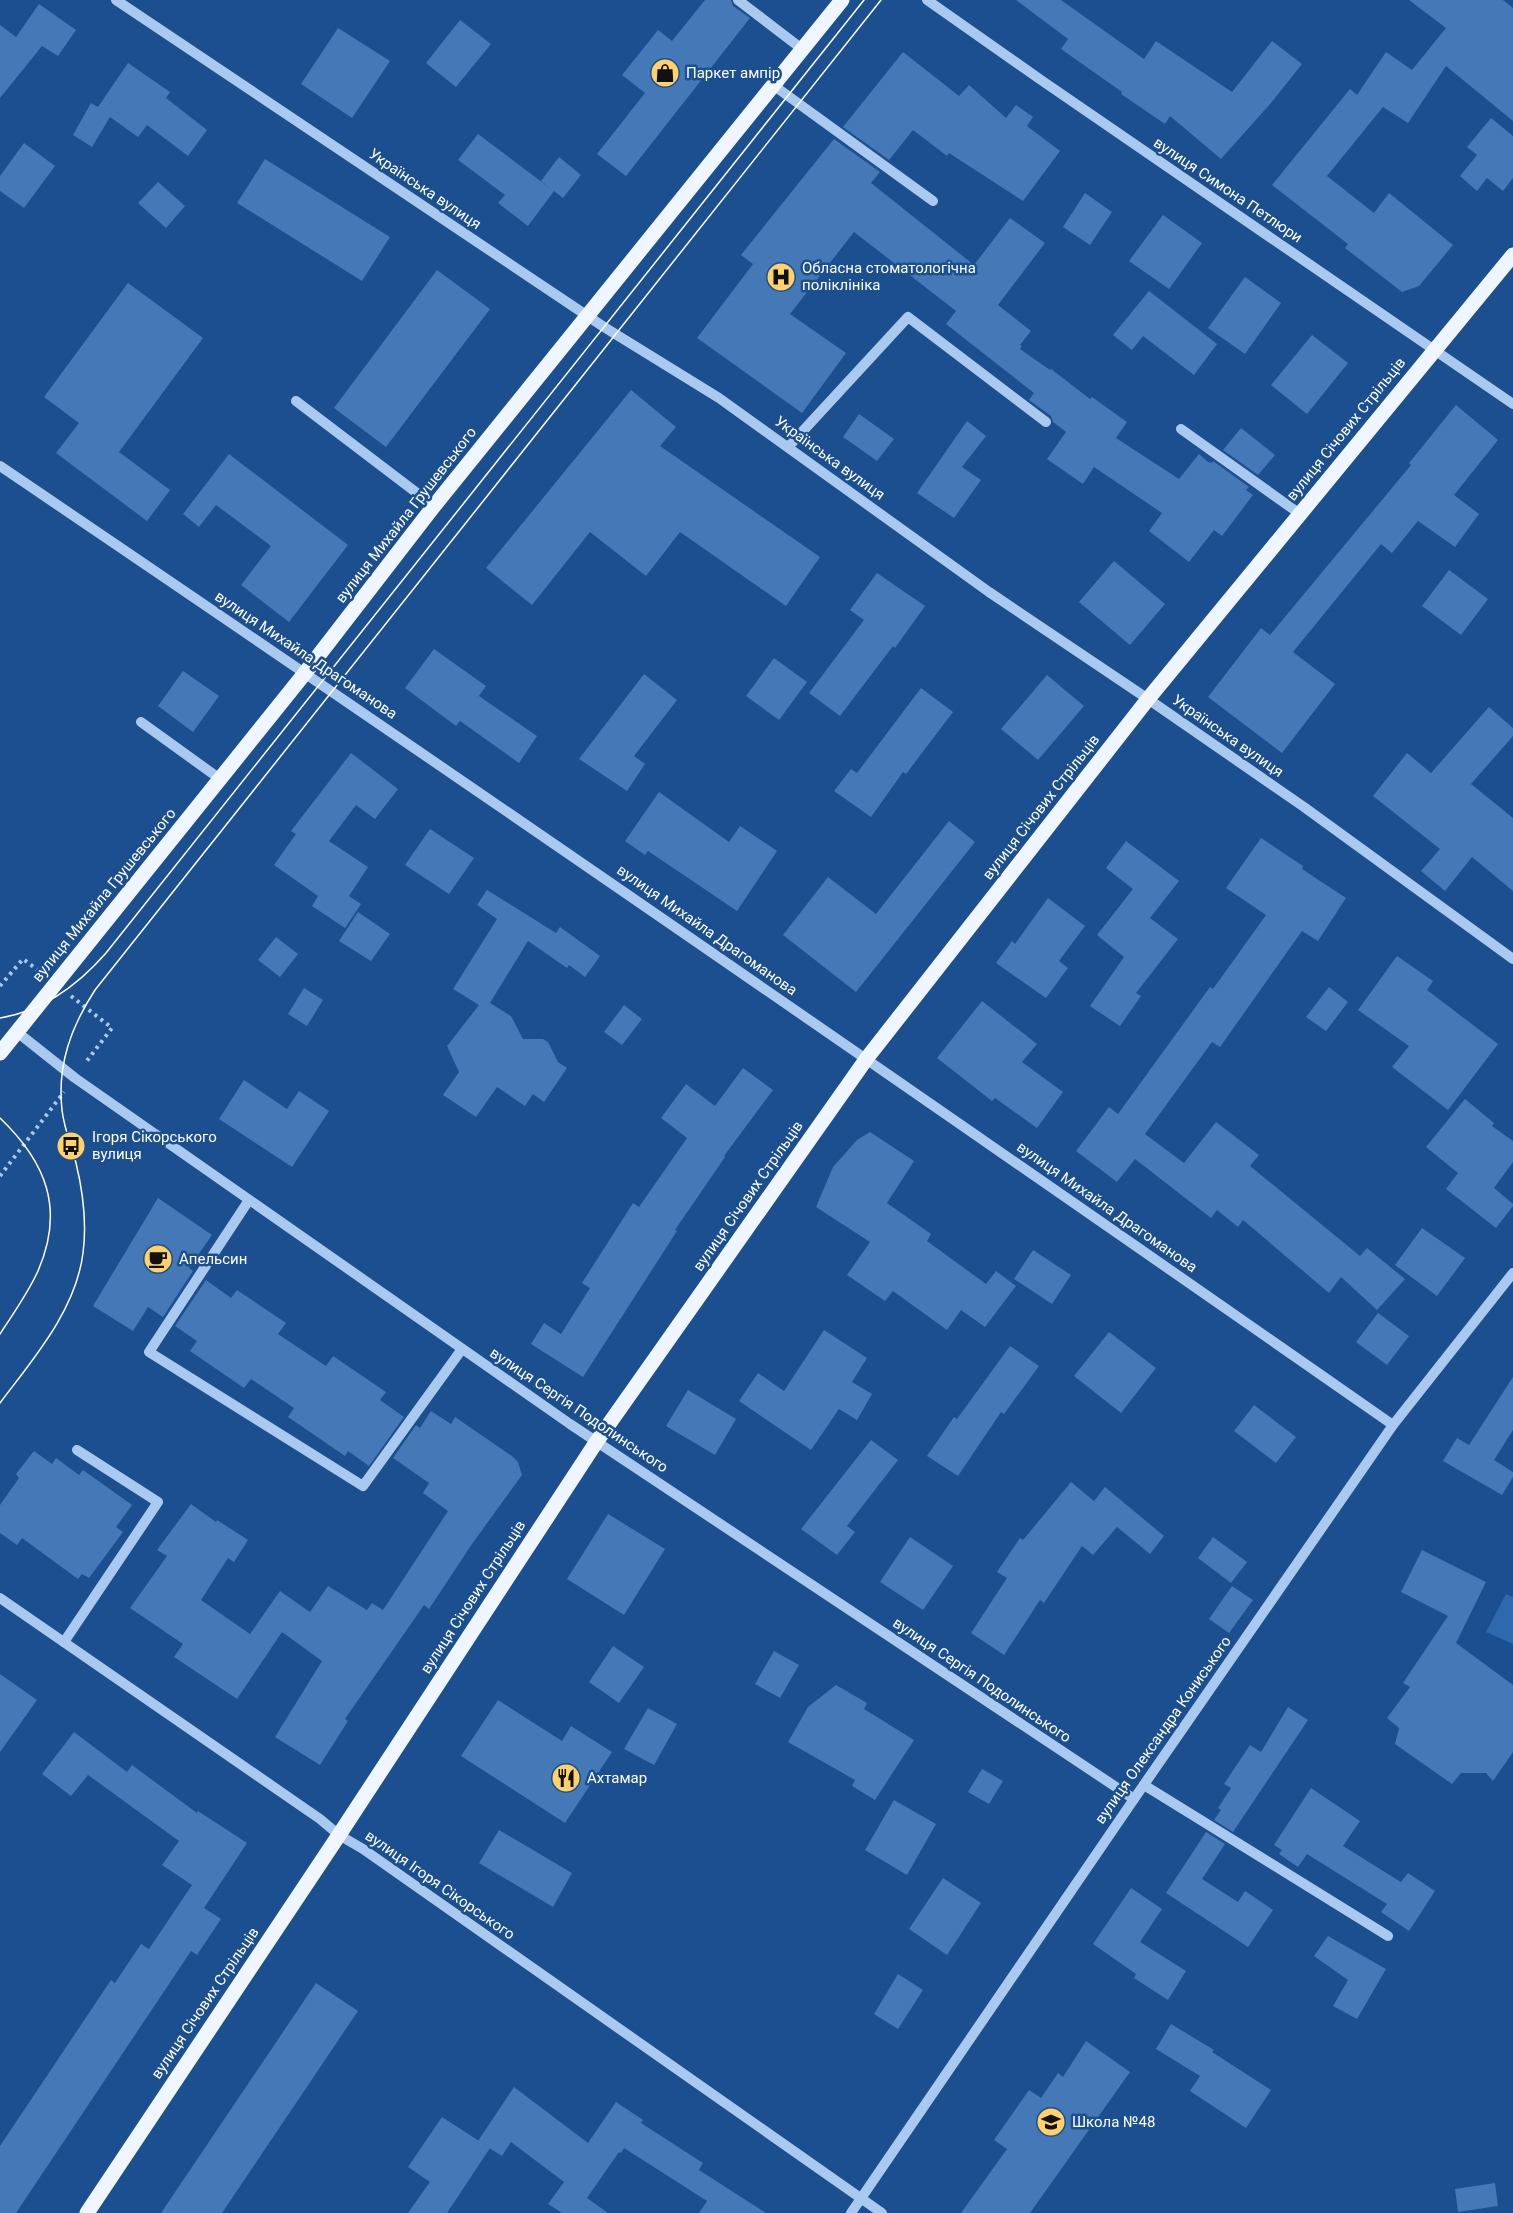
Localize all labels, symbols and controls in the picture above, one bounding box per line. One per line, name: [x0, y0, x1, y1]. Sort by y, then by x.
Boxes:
shop icon: Паркет ампір: [649, 57, 681, 89]
place label: Паркет ампір: [686, 64, 780, 82]
street label: вулиця Симона Петлюри: [1150, 134, 1306, 246]
street label: Українська вулиця: [365, 145, 485, 233]
place label: Обласна стоматологічна поліклініка: [802, 259, 976, 294]
hospital icon: Обласна стоматологічна поліклініка: [765, 261, 797, 293]
street label: вулиця Січових Стрільців: [1283, 354, 1409, 504]
street label: Українська вулиця: [771, 412, 889, 504]
street label: вулиця Михайла Грушевського: [332, 423, 480, 607]
street label: вулиця Михайла Драгоманова: [211, 587, 401, 723]
street label: Українська вулиця: [1169, 691, 1287, 781]
street label: вулиця Січових Стрільців: [979, 731, 1103, 883]
street label: вулиця Михайла Грушевського: [28, 805, 180, 985]
street label: вулиця Михайла Драгоманова: [613, 861, 801, 999]
street label: вулиця Січових Стрільців: [689, 1117, 807, 1275]
place label: Ігоря Сікорського вулиця: [92, 1128, 217, 1163]
bus stop icon: Ігоря Сікорського вулиця: [55, 1130, 87, 1162]
street label: вулиця Михайла Драгоманова: [1013, 1138, 1201, 1276]
cafe icon: Апельсин: [142, 1243, 174, 1275]
place label: Апельсин: [179, 1250, 247, 1268]
street label: вулиця Сергія Подолинського: [486, 1344, 672, 1476]
street label: вулиця Січових Стрільців: [417, 1517, 529, 1677]
street label: вулиця Сергія Подолинського: [889, 1614, 1075, 1746]
street label: вулиця Олександра Кониського: [1091, 1633, 1235, 1827]
restaurant icon: Ахтамар: [550, 1762, 582, 1794]
place label: Ахтамар: [587, 1769, 647, 1787]
street label: вулиця Ігоря Сікорського: [362, 1826, 518, 1944]
street label: вулиця Січових Стрільців: [147, 1924, 263, 2082]
school or university icon: Школа №48: [1035, 2106, 1067, 2138]
place label: Школа №48: [1072, 2113, 1155, 2131]

